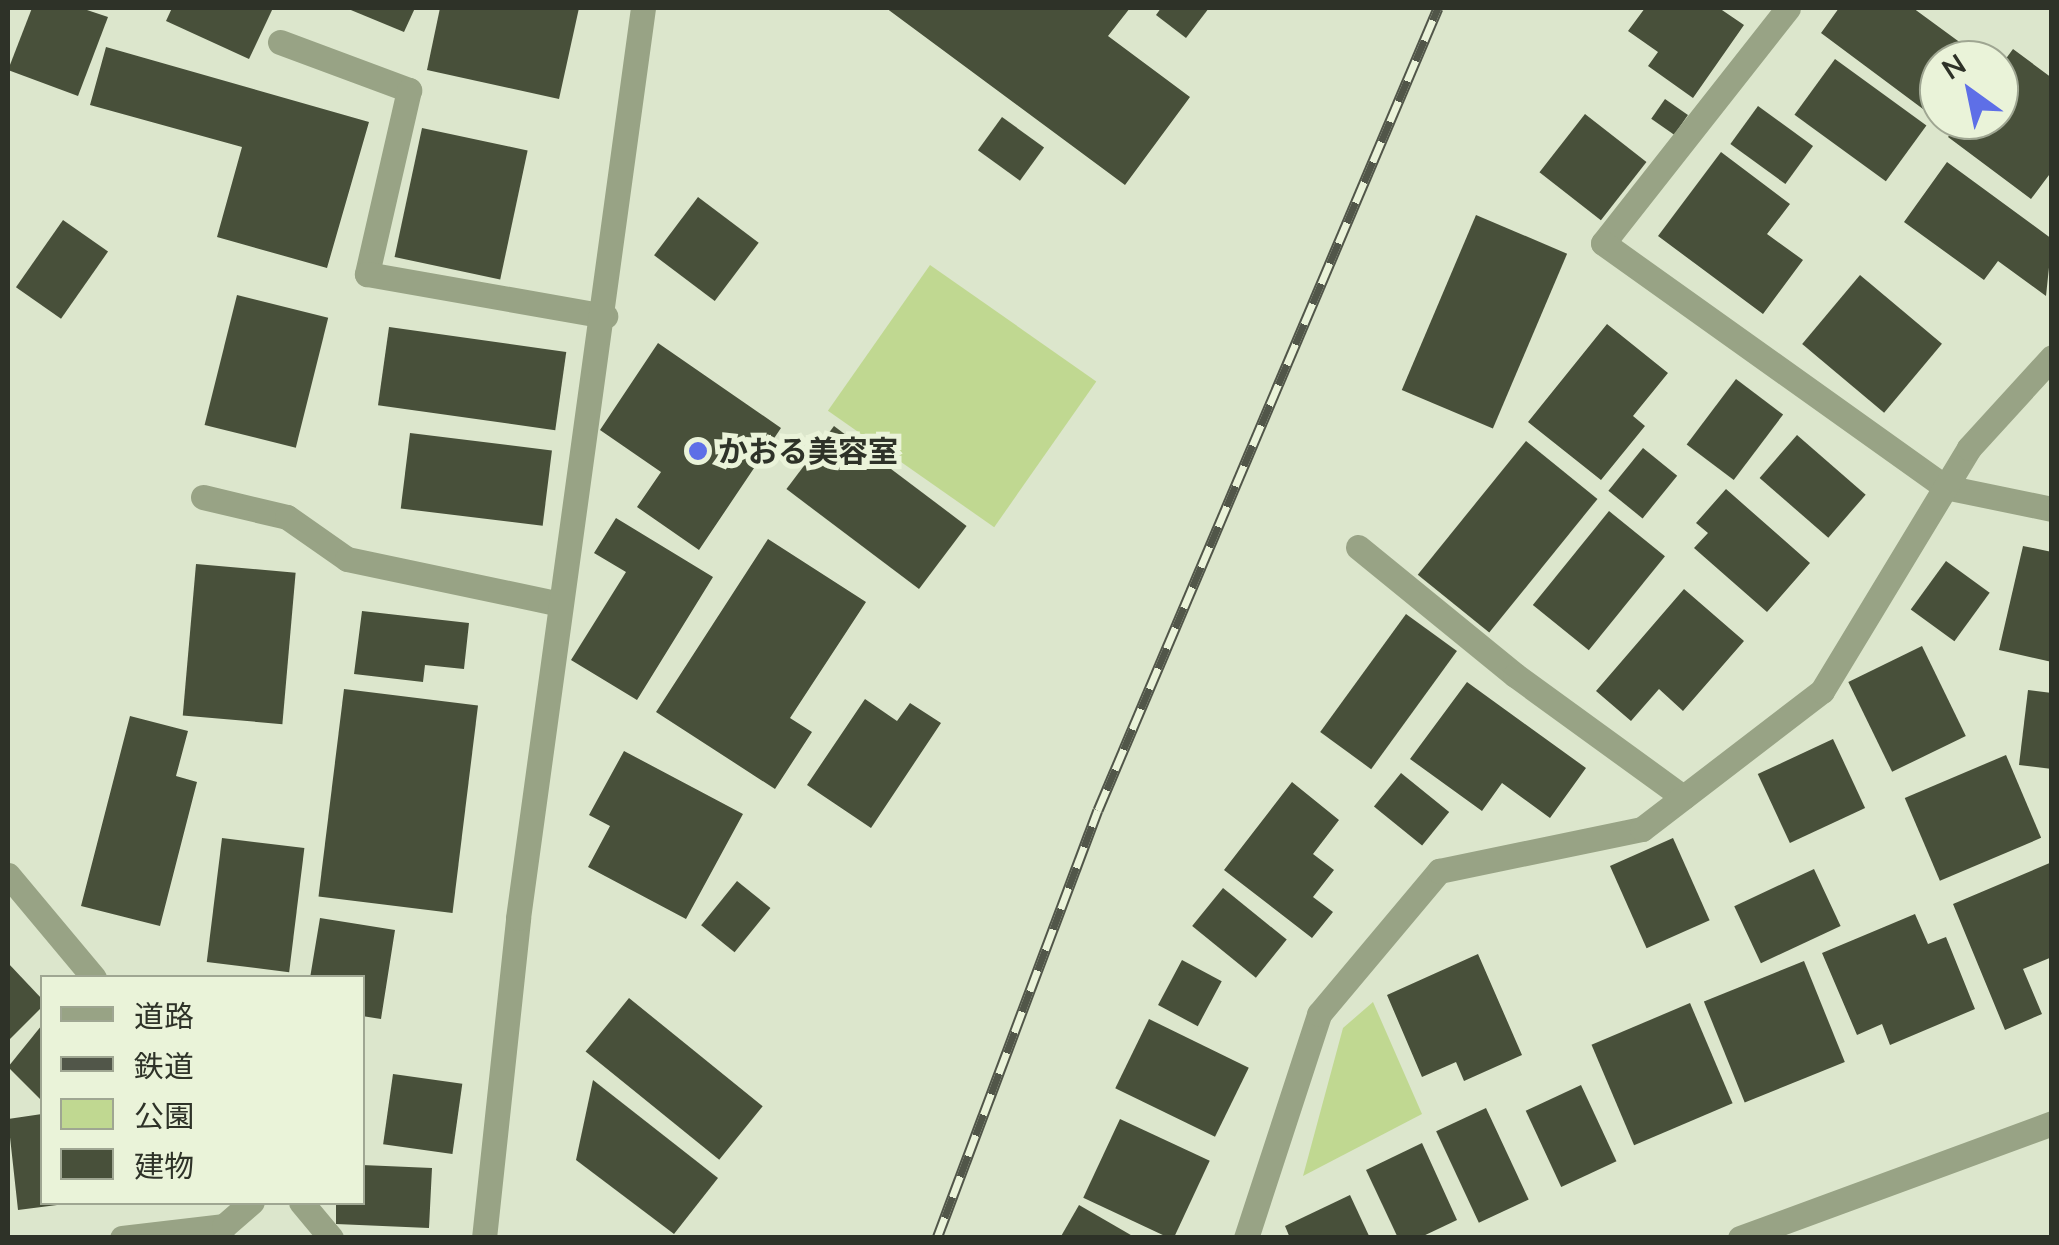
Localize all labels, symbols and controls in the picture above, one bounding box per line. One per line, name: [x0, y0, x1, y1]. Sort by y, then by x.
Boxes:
north arrow: [1919, 40, 2019, 140]
text: N: [1935, 46, 1972, 87]
place label: かおる美容室: [718, 433, 898, 469]
marker: かおる美容室: [687, 440, 709, 462]
legend: [40, 975, 365, 1205]
text: 道路: [134, 997, 194, 1035]
text: 鉄道: [134, 1047, 194, 1085]
text: 公園: [134, 1097, 194, 1135]
text: 建物: [134, 1147, 194, 1185]

